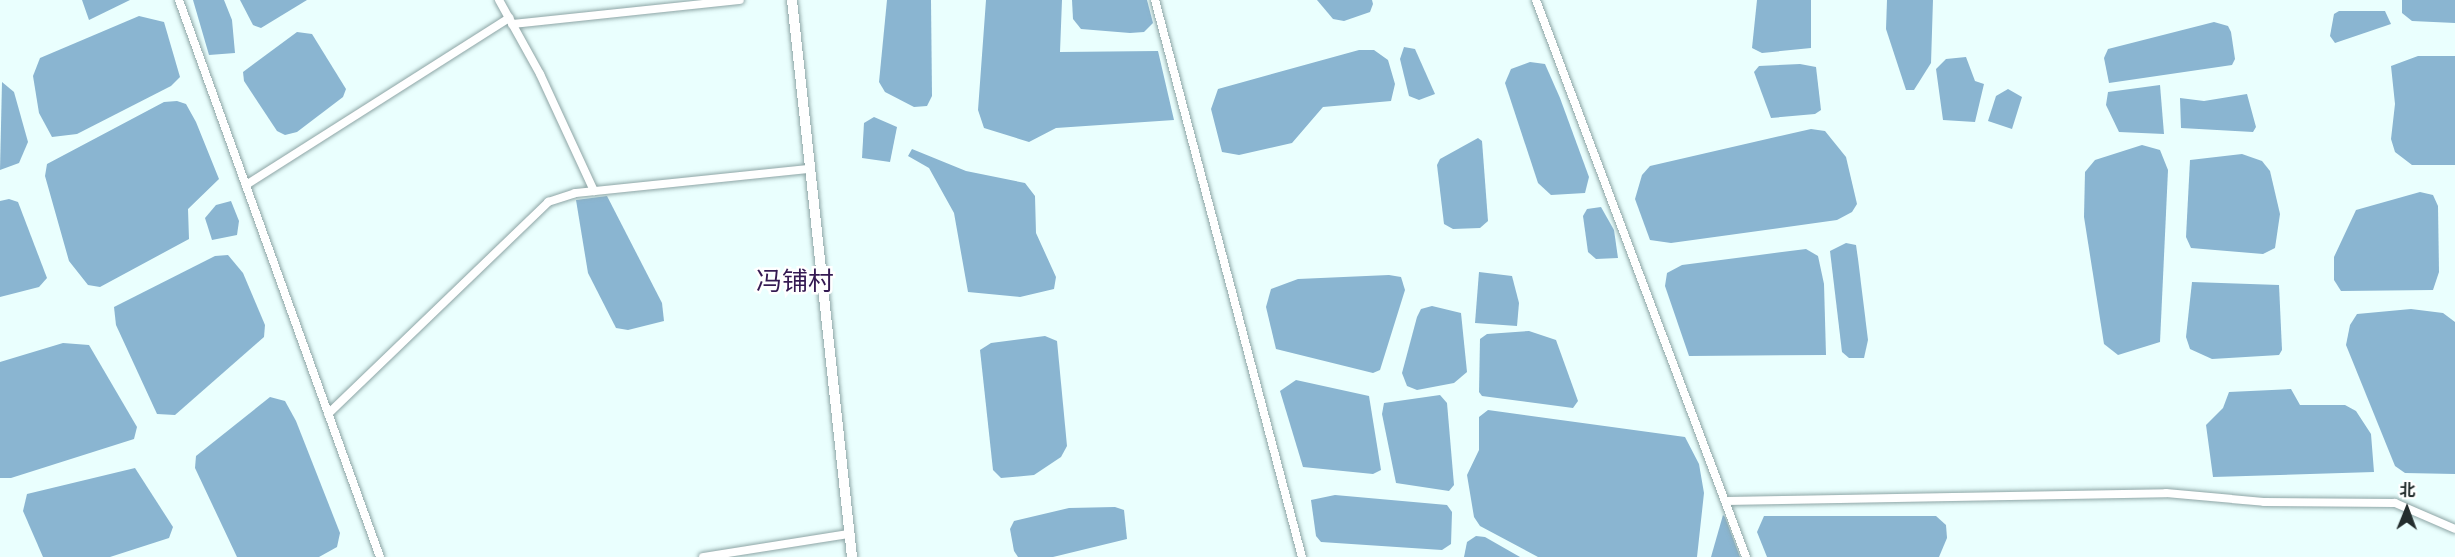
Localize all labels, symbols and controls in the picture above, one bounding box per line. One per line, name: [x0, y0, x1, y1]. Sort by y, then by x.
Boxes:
district label: 冯铺村: [756, 266, 834, 298]
north arrow: [2377, 479, 2437, 539]
text: 北: [2399, 480, 2416, 501]

